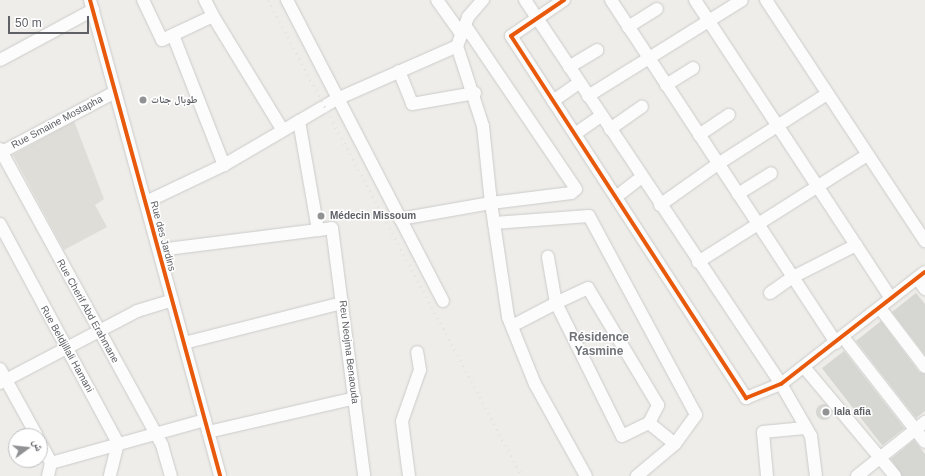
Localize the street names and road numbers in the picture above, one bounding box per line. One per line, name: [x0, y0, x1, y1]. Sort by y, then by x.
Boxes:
street label: Rue Smaine Mostapha: [9, 93, 105, 151]
street label: Rue des Jardins: [148, 200, 178, 272]
street label: Rue Cherif Abd Erahmane: [54, 257, 122, 365]
street label: Reu Neojma Benaouda: [337, 300, 361, 404]
street label: Rue Beldjillali Hamani: [38, 304, 96, 394]

